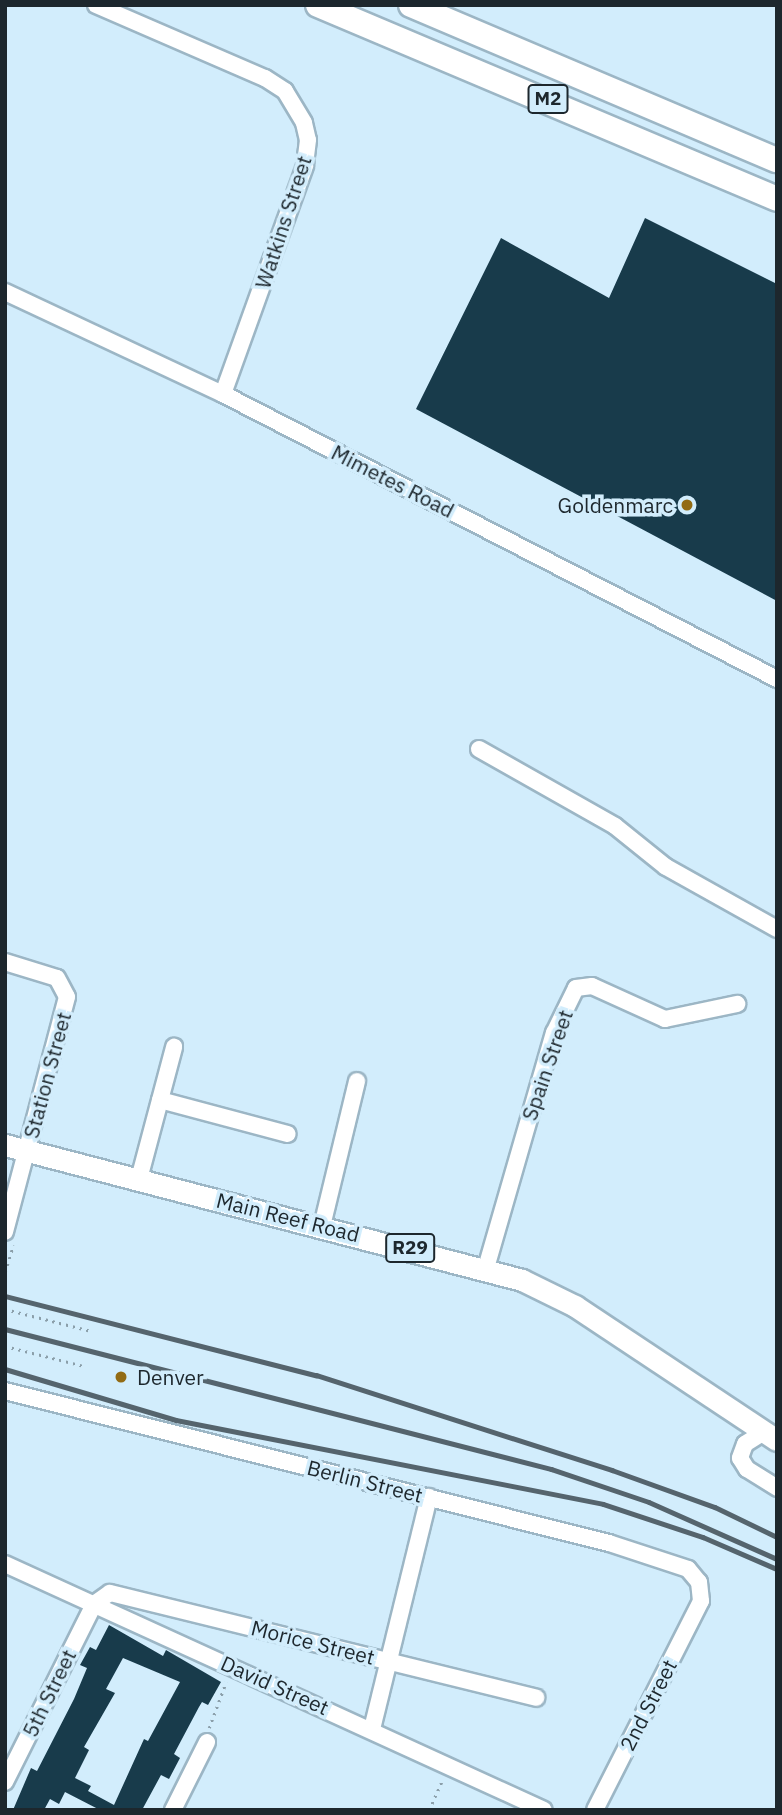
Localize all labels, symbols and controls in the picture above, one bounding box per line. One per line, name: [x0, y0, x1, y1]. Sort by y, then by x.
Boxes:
road number: M2: [527, 83, 569, 114]
street label: Watkins Street: [250, 152, 316, 292]
street label: Mimetes Road: [327, 439, 459, 523]
place label: Goldenmarc: [558, 492, 673, 518]
marker: Goldenmarc: [679, 497, 695, 513]
street label: Spain Street: [516, 1006, 578, 1124]
street label: Station Street: [18, 1009, 76, 1141]
street label: Main Reef Road: [214, 1187, 362, 1247]
road number: R29: [384, 1232, 436, 1264]
place label: Denver: [137, 1364, 204, 1390]
marker: Denver: [111, 1367, 131, 1387]
street label: Berlin Street: [305, 1454, 425, 1508]
street label: Morice Street: [249, 1614, 377, 1670]
street label: 5th Street: [17, 1645, 81, 1741]
street label: David Street: [217, 1650, 333, 1720]
street label: 2nd Street: [614, 1655, 682, 1755]

